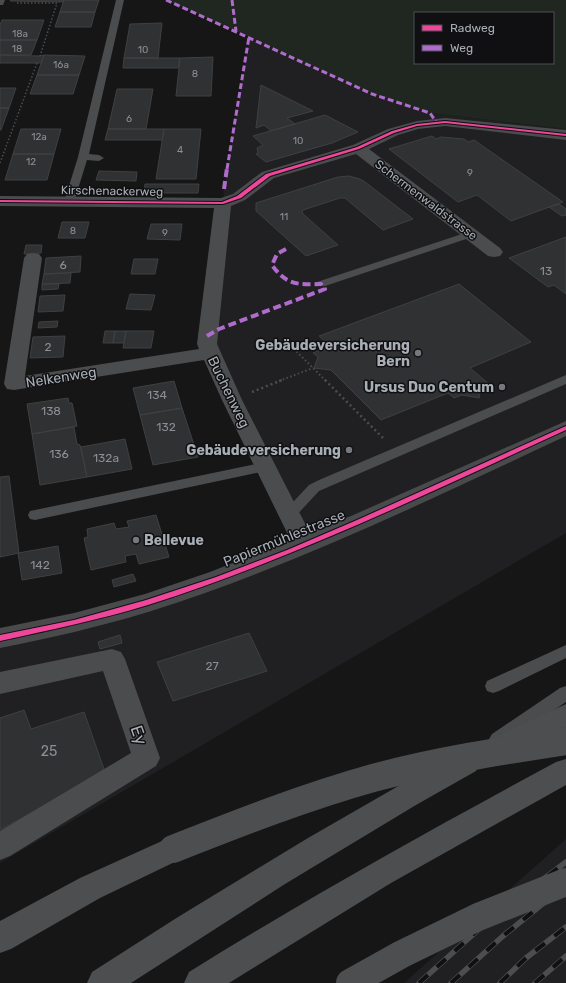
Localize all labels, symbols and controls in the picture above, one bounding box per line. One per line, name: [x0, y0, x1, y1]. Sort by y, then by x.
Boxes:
legend: [414, 12, 554, 64]
text: Radweg: [450, 21, 495, 35]
house number: 18a: [12, 28, 28, 40]
text: Weg: [450, 41, 473, 55]
house number: 18: [12, 43, 22, 55]
house number: 10: [138, 44, 148, 56]
house number: 16a: [53, 59, 69, 71]
house number: 8: [192, 68, 198, 80]
house number: 6: [126, 113, 132, 125]
house number: 12a: [31, 131, 47, 143]
house number: 10: [293, 135, 303, 147]
house number: 4: [177, 144, 183, 156]
house number: 12: [26, 156, 36, 168]
street label: Schermenwaldstrasse: [372, 157, 480, 243]
house number: 9: [467, 167, 473, 179]
street label: Kirschenackerweg: [61, 183, 163, 199]
house number: 11: [280, 211, 288, 223]
house number: 8: [70, 225, 76, 237]
house number: 9: [162, 227, 168, 239]
house number: 6: [59, 258, 67, 272]
house number: 13: [540, 264, 552, 278]
place label: Gebäudeversicherung Bern: [255, 337, 410, 370]
house number: 2: [44, 340, 52, 354]
marker: Gebäudeversicherung Bern: [413, 348, 423, 358]
street label: Buchenweg: [204, 354, 253, 431]
street label: Nelkenweg: [25, 364, 98, 391]
place label: Ursus Duo Centum: [364, 379, 494, 396]
marker: Ursus Duo Centum: [497, 382, 507, 392]
house number: 134: [147, 388, 167, 402]
house number: 138: [41, 404, 61, 418]
house number: 132: [156, 420, 176, 434]
place label: Gebäudeversicherung: [186, 442, 341, 459]
marker: Gebäudeversicherung: [344, 445, 354, 455]
house number: 136: [49, 447, 69, 461]
house number: 132a: [93, 451, 119, 465]
street label: Papiermühlestrasse: [221, 506, 348, 571]
place label: Bellevue: [144, 532, 204, 549]
marker: Bellevue: [131, 535, 141, 545]
house number: 142: [30, 558, 50, 572]
house number: 27: [205, 659, 219, 673]
street label: Ey: [126, 723, 152, 747]
house number: 25: [41, 743, 57, 760]

